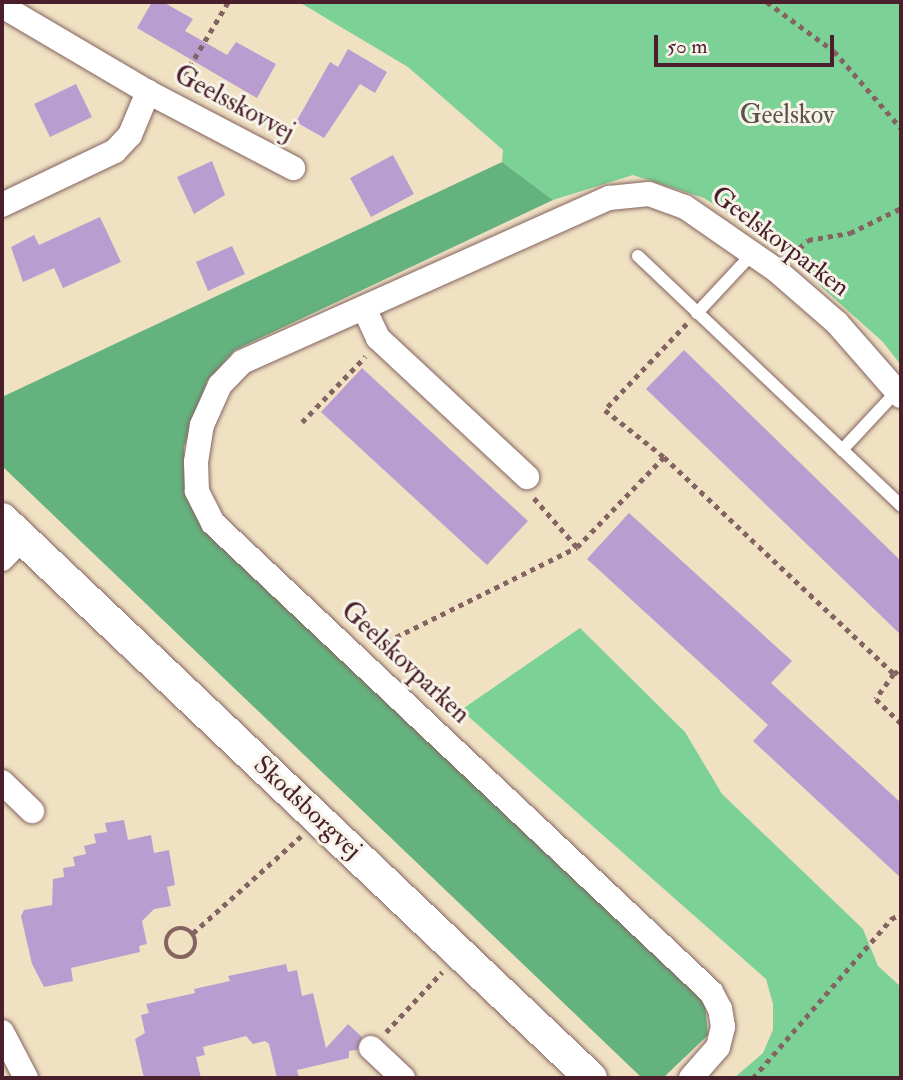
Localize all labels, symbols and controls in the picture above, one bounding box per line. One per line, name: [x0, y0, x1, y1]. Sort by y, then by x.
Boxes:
scale bar: [658, 21, 838, 65]
text: 50 m: [667, 33, 708, 60]
street label: Geelsskovvej: [169, 59, 299, 149]
park label: Geelskov: [740, 100, 834, 132]
street label: Geelskovparken: [705, 180, 855, 304]
street label: Geelskovparken: [334, 596, 476, 730]
street label: Skodsborgvej: [246, 750, 368, 866]

